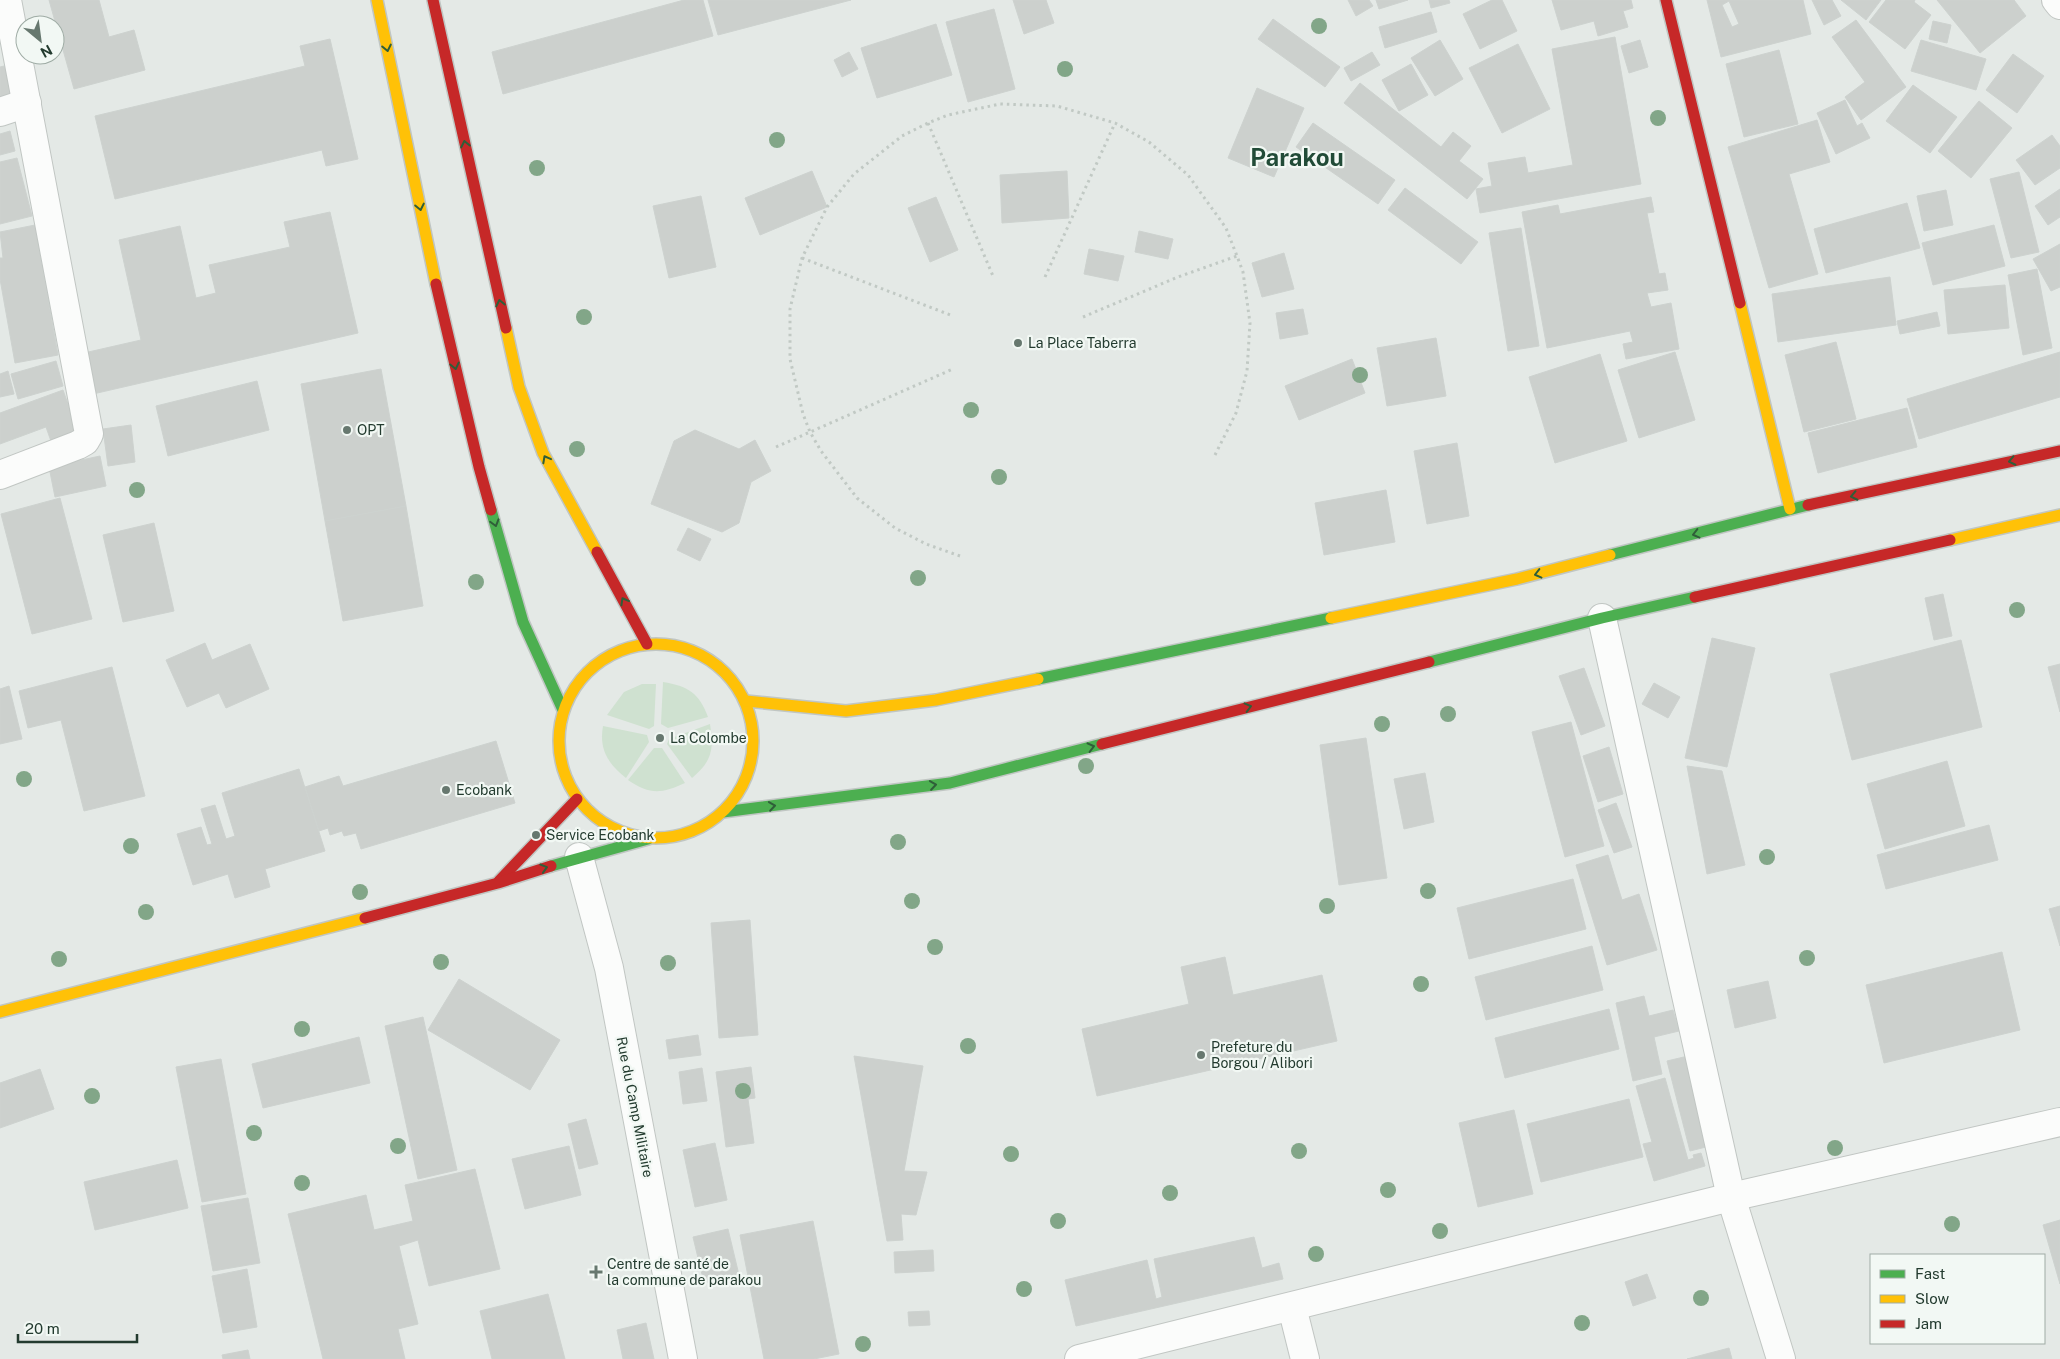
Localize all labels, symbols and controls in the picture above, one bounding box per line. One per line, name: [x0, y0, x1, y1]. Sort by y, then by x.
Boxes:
north arrow: [15, 15, 65, 65]
text: N: [38, 42, 55, 61]
one-way arrow: [381, 43, 392, 52]
one-way arrow: [460, 140, 471, 149]
district label: Parakou: [1250, 143, 1344, 171]
one-way arrow: [414, 202, 425, 211]
one-way arrow: [495, 299, 506, 308]
place label: La Place Taberra: [1028, 335, 1137, 351]
marker: La Place Taberra: [1012, 337, 1024, 349]
one-way arrow: [449, 361, 459, 369]
place label: OPT: [357, 422, 385, 438]
marker: OPT: [341, 424, 353, 436]
one-way arrow: [542, 455, 552, 464]
one-way arrow: [2008, 455, 2017, 466]
one-way arrow: [1849, 490, 1858, 500]
one-way arrow: [489, 518, 499, 527]
one-way arrow: [1692, 528, 1700, 538]
one-way arrow: [1534, 568, 1543, 579]
one-way arrow: [620, 598, 630, 607]
one-way arrow: [1244, 702, 1253, 713]
place label: La Colombe: [670, 730, 747, 746]
marker: La Colombe: [654, 732, 666, 744]
one-way arrow: [1086, 742, 1095, 753]
one-way arrow: [929, 780, 937, 791]
place label: Ecobank: [456, 782, 512, 798]
marker: Ecobank: [440, 784, 452, 796]
one-way arrow: [768, 801, 776, 812]
place label: Service Ecobank: [546, 827, 654, 843]
marker: Service Ecobank: [530, 829, 542, 841]
one-way arrow: [540, 864, 548, 874]
street label: Rue du Camp Militaire: [613, 1035, 657, 1179]
place label: Prefeture du Borgou / Alibori: [1211, 1039, 1313, 1071]
marker: Prefeture du Borgou / Alibori: [1195, 1049, 1207, 1061]
legend: [1870, 1254, 2045, 1344]
place label: Centre de santé de la commune de parakou: [607, 1256, 761, 1288]
marker: Centre de santé de la commune de parakou: [589, 1265, 603, 1279]
text: Fast: [1915, 1265, 1945, 1282]
text: Slow: [1915, 1290, 1950, 1307]
scale bar: [18, 1312, 136, 1344]
text: Jam: [1915, 1315, 1942, 1332]
text: 20 m: [25, 1320, 60, 1337]

